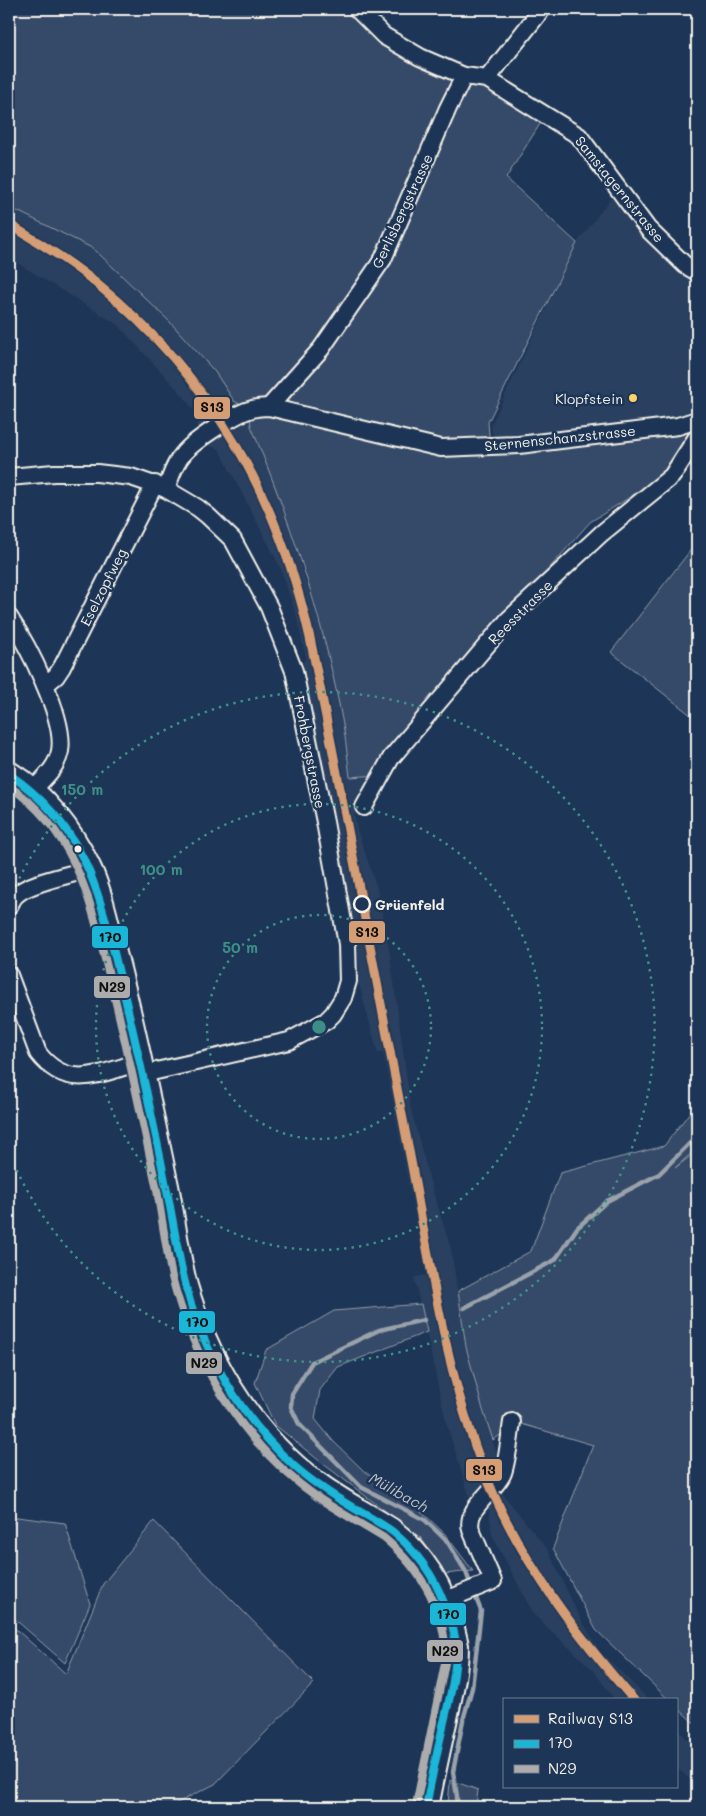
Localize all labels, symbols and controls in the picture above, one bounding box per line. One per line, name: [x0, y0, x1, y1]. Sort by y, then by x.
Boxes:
street label: Samstagernstrasse: [571, 132, 669, 246]
street label: Gerlisbergstrasse: [367, 151, 437, 271]
place label: Klopfstein: [555, 389, 623, 408]
marker: Klopfstein: [627, 392, 639, 404]
line badge: S13: [193, 396, 231, 420]
text: S13: [200, 397, 224, 416]
street label: Sternenschanzstrasse: [483, 421, 637, 455]
street label: Eselzopfweg: [75, 545, 131, 629]
street label: Reesstrasse: [484, 576, 556, 648]
street label: Frohbergstrasse: [290, 694, 330, 810]
text: 150 m: [61, 779, 103, 799]
unlabelled marker: [73, 844, 83, 854]
text: 100 m: [139, 859, 183, 879]
marker: Grüenfeld: [353, 895, 371, 913]
place label: Grüenfeld: [375, 895, 445, 914]
line badge: S13: [348, 920, 386, 944]
text: S13: [355, 922, 379, 941]
line badge: 170: [91, 925, 129, 949]
text: 170: [98, 927, 122, 946]
text: 50 m: [222, 937, 258, 957]
line badge: N29: [93, 975, 131, 999]
text: N29: [99, 977, 126, 996]
centre of rings: [310, 1018, 328, 1036]
line badge: 170: [178, 1310, 216, 1334]
text: 170: [185, 1312, 209, 1331]
line badge: N29: [185, 1351, 223, 1375]
text: N29: [191, 1353, 218, 1372]
line badge: S13: [465, 1458, 503, 1482]
text: S13: [472, 1460, 496, 1479]
water label: Mülibach: [366, 1468, 432, 1516]
line badge: 170: [429, 1602, 467, 1626]
text: 170: [436, 1604, 460, 1623]
line badge: N29: [426, 1639, 464, 1663]
text: N29: [432, 1641, 459, 1660]
legend: [503, 1698, 678, 1788]
text: Railway S13: [548, 1708, 633, 1728]
text: 170: [548, 1732, 572, 1752]
text: N29: [548, 1758, 576, 1778]

